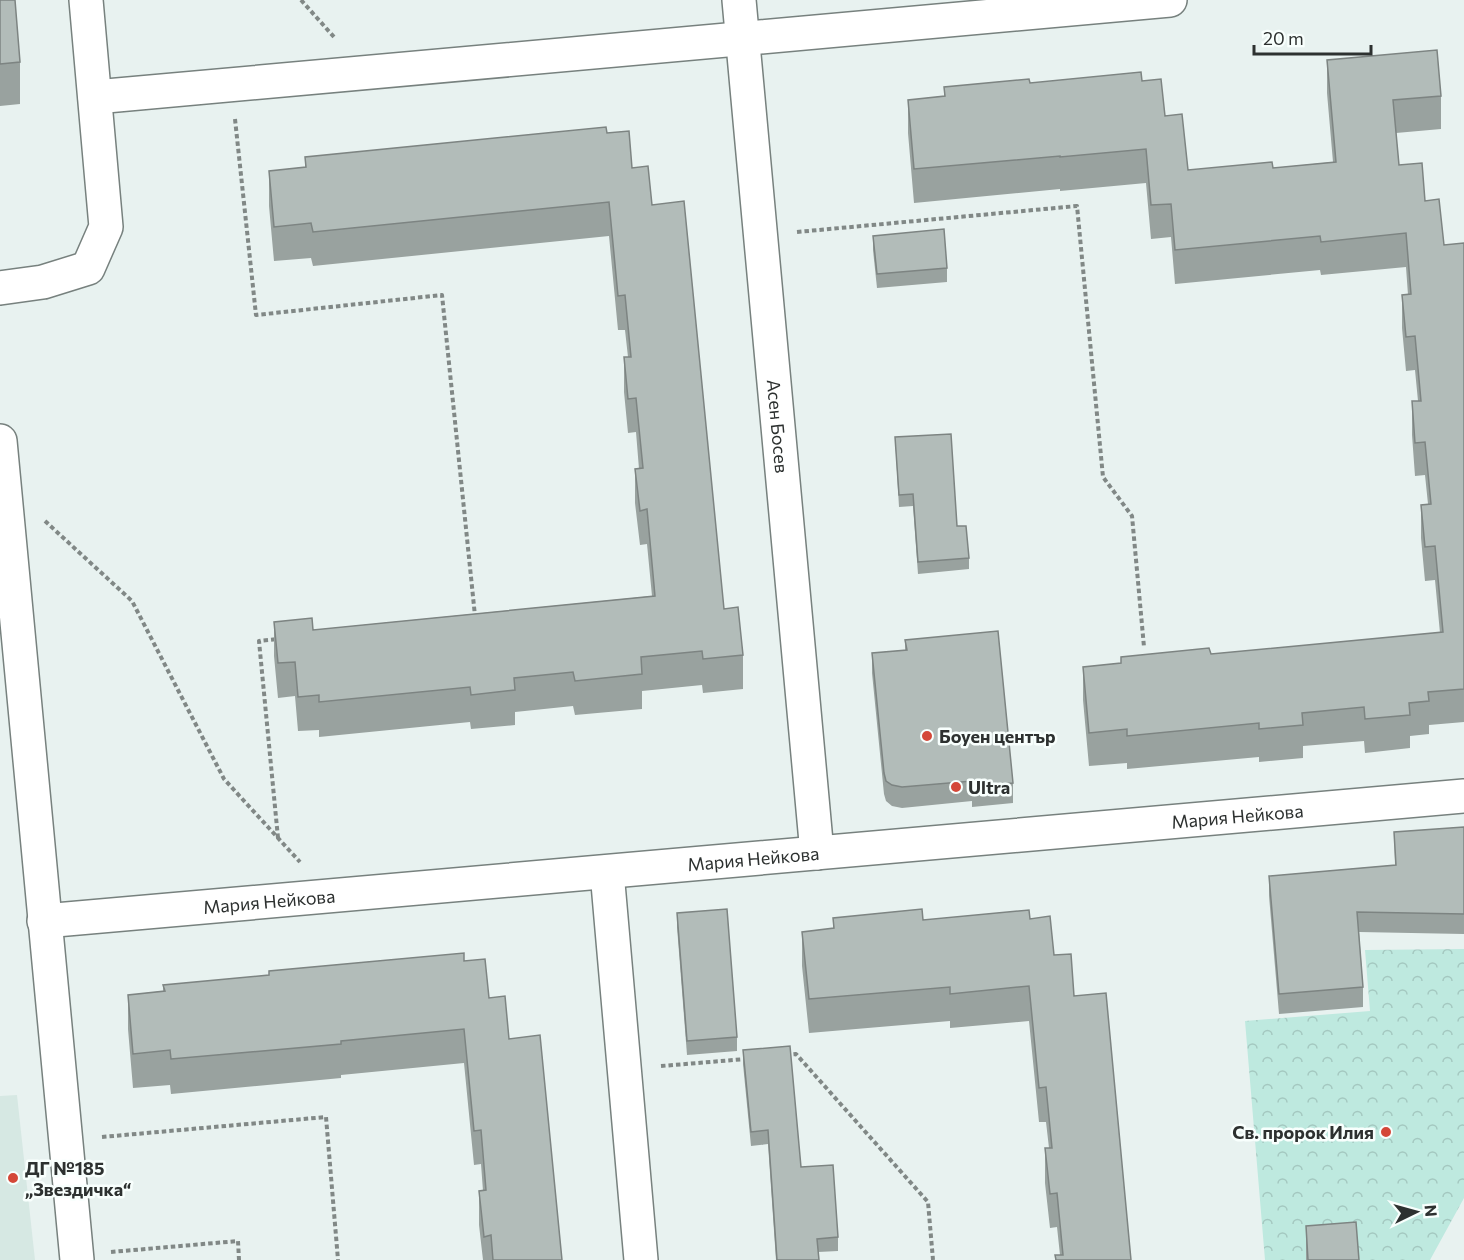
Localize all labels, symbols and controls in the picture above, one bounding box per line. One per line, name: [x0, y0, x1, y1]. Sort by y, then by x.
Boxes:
scale bar: [1254, 18, 1371, 56]
text: 20 m: [1263, 27, 1304, 49]
street label: Асен Босев: [763, 378, 793, 474]
place label: Боуен център: [939, 725, 1056, 747]
marker: Боуен център: [920, 729, 934, 743]
place label: Ultra: [968, 776, 1010, 798]
marker: Ultra: [949, 780, 963, 794]
street label: Мария Нейкова: [1170, 799, 1304, 833]
street label: Мария Нейкова: [686, 842, 820, 875]
street label: Мария Нейкова: [202, 884, 336, 918]
place label: Св. пророк Илия: [1232, 1121, 1374, 1143]
marker: Св. пророк Илия: [1379, 1125, 1393, 1139]
place label: ДГ №185 „Звездичка“: [25, 1157, 131, 1200]
marker: ДГ №185 „Звездичка“: [6, 1171, 20, 1185]
north arrow: [1386, 1182, 1446, 1242]
text: N: [1421, 1204, 1441, 1217]

